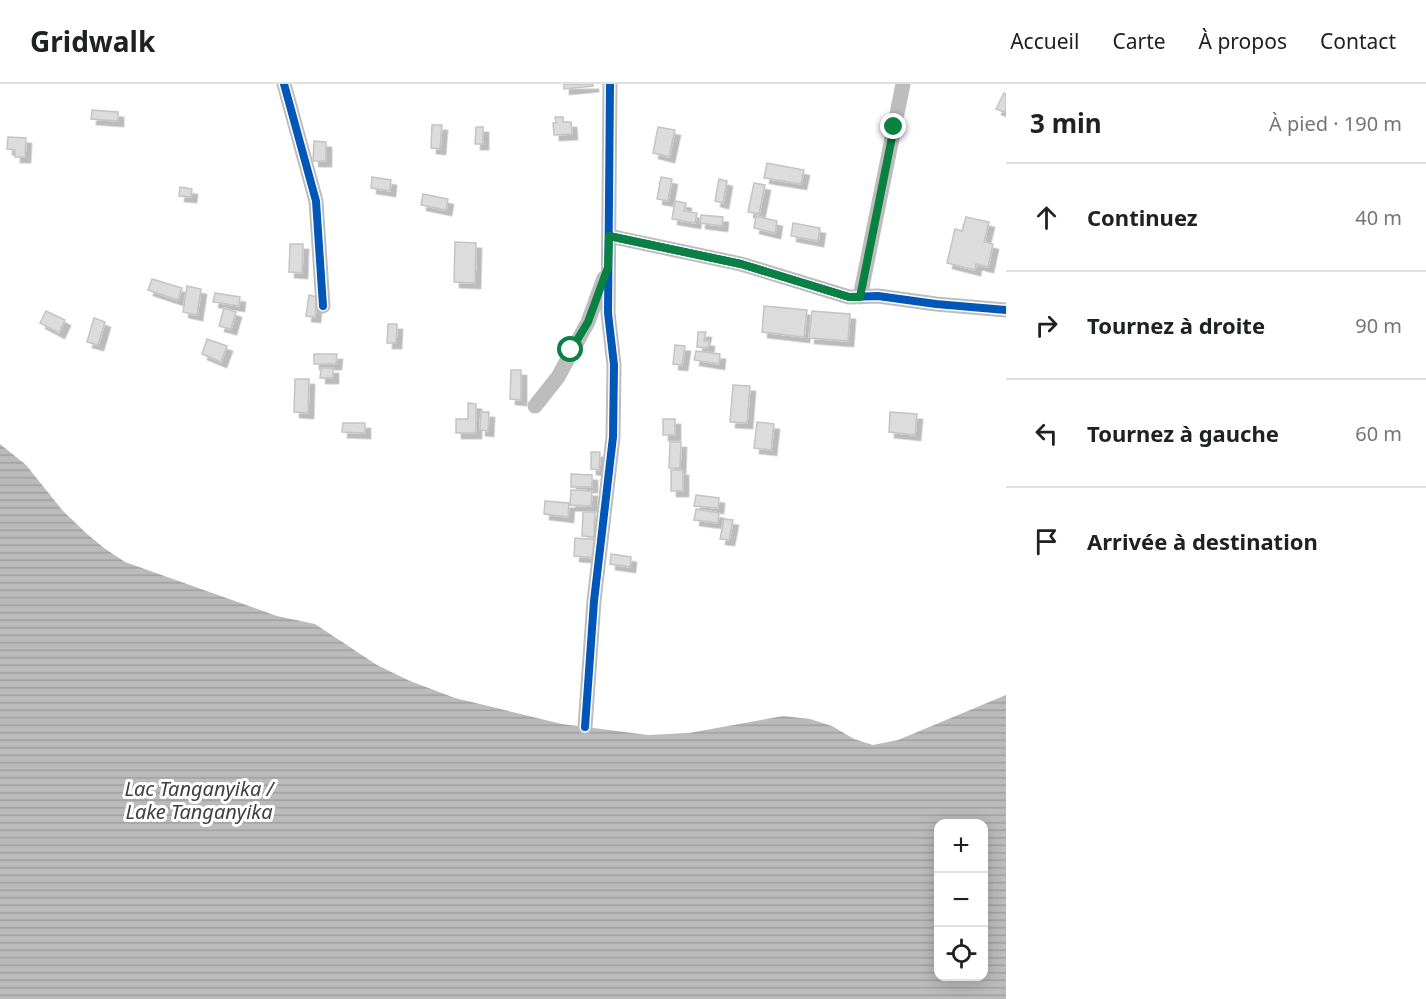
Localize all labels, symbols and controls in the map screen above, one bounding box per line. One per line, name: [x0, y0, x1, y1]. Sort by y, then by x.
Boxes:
text: Gridwalk: [30, 22, 155, 60]
text: Accueil: [1010, 27, 1079, 55]
text: Carte: [1112, 27, 1166, 55]
text: À propos: [1199, 27, 1287, 55]
text: Contact: [1320, 27, 1396, 55]
text: 3 min: [1030, 105, 1102, 141]
text: À pied · 190 m: [1269, 110, 1402, 137]
route end: [880, 113, 906, 139]
icon: ahead: [1030, 201, 1063, 234]
text: Continuez: [1087, 202, 1198, 232]
text: 40 m: [1355, 204, 1402, 231]
icon: right: [1030, 309, 1063, 342]
text: Tournez à droite: [1087, 310, 1265, 340]
text: 90 m: [1355, 312, 1402, 339]
route start: [557, 336, 583, 362]
icon: left: [1030, 417, 1063, 450]
text: Tournez à gauche: [1087, 418, 1279, 448]
text: 60 m: [1355, 420, 1402, 447]
icon: arrive: [1030, 525, 1063, 558]
text: Arrivée à destination: [1087, 526, 1318, 556]
water label: Lac Tanganyika / Lake Tanganyika: [124, 775, 275, 825]
map controls: [934, 819, 988, 981]
button: +: [934, 819, 988, 873]
button: −: [934, 873, 988, 927]
button: locate: [934, 927, 988, 981]

